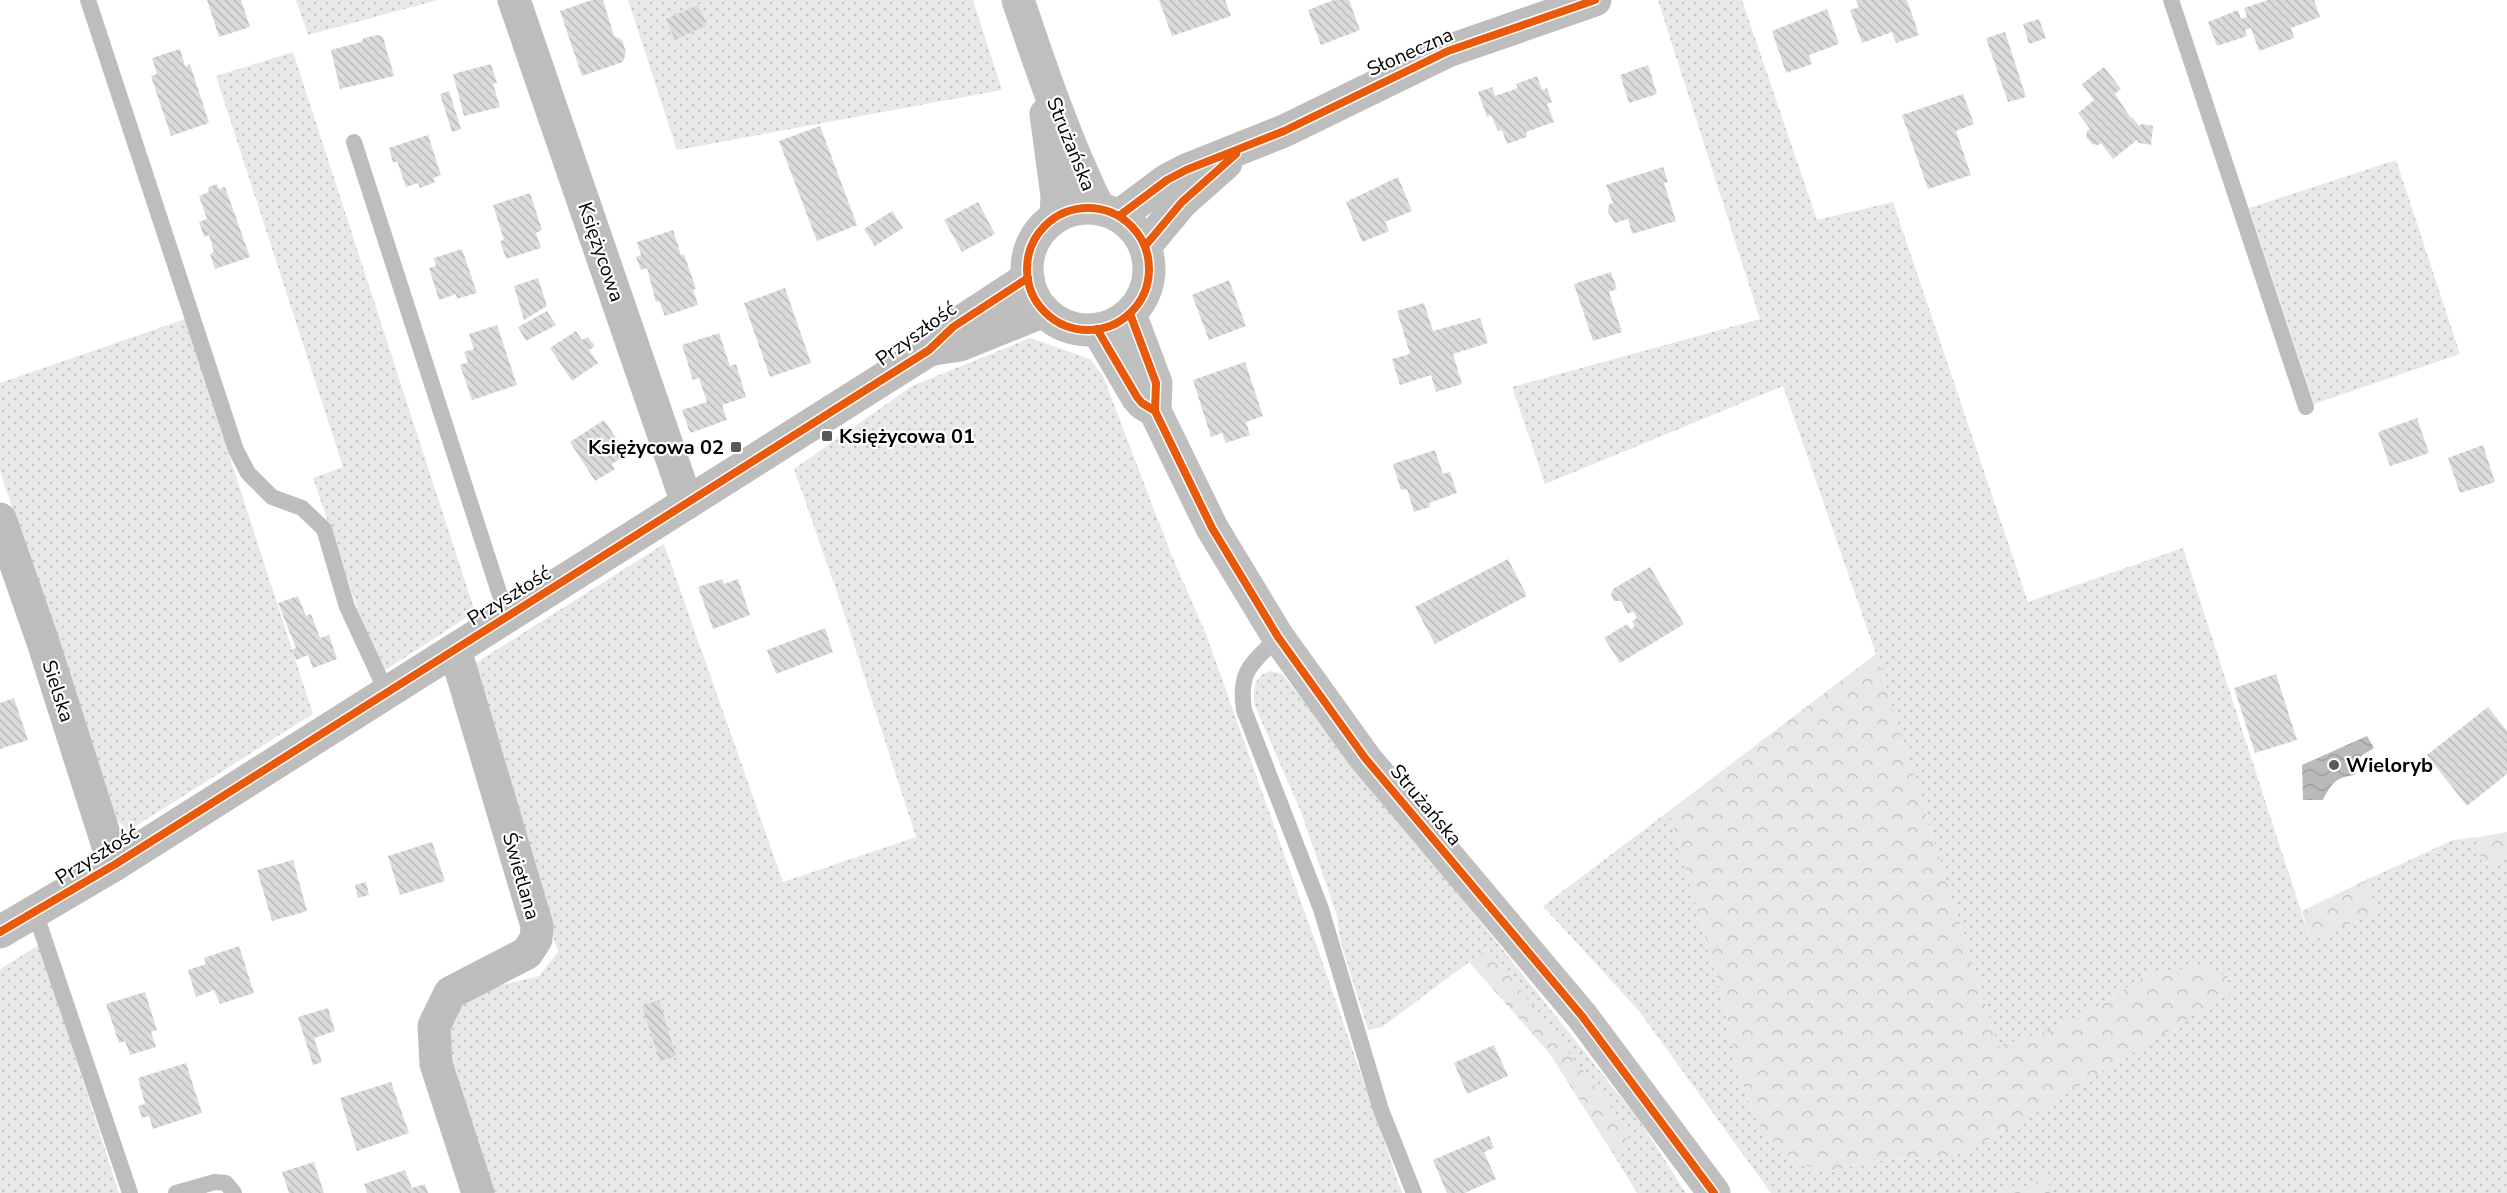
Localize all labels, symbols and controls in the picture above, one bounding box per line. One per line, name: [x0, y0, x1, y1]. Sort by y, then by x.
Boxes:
street label: Słoneczna: [1363, 21, 1457, 83]
street label: Strużańska: [1040, 93, 1102, 195]
street label: Księżycowa: [571, 199, 631, 305]
street label: Przyszłość: [870, 296, 962, 372]
place label: Księżycowa 01: [839, 423, 975, 450]
marker: Księżycowa 01: [820, 429, 834, 443]
place label: Księżycowa 02: [588, 434, 724, 461]
marker: Księżycowa 02: [729, 440, 743, 454]
street label: Przyszłość: [462, 560, 556, 632]
street label: Sielska: [35, 657, 81, 725]
place label: Wieloryb: [2346, 752, 2433, 779]
street label: Strużańska: [1384, 758, 1468, 852]
marker: Wieloryb: [2327, 758, 2341, 772]
street label: Przyszłość: [50, 819, 144, 891]
street label: Świetlana: [496, 829, 546, 923]

